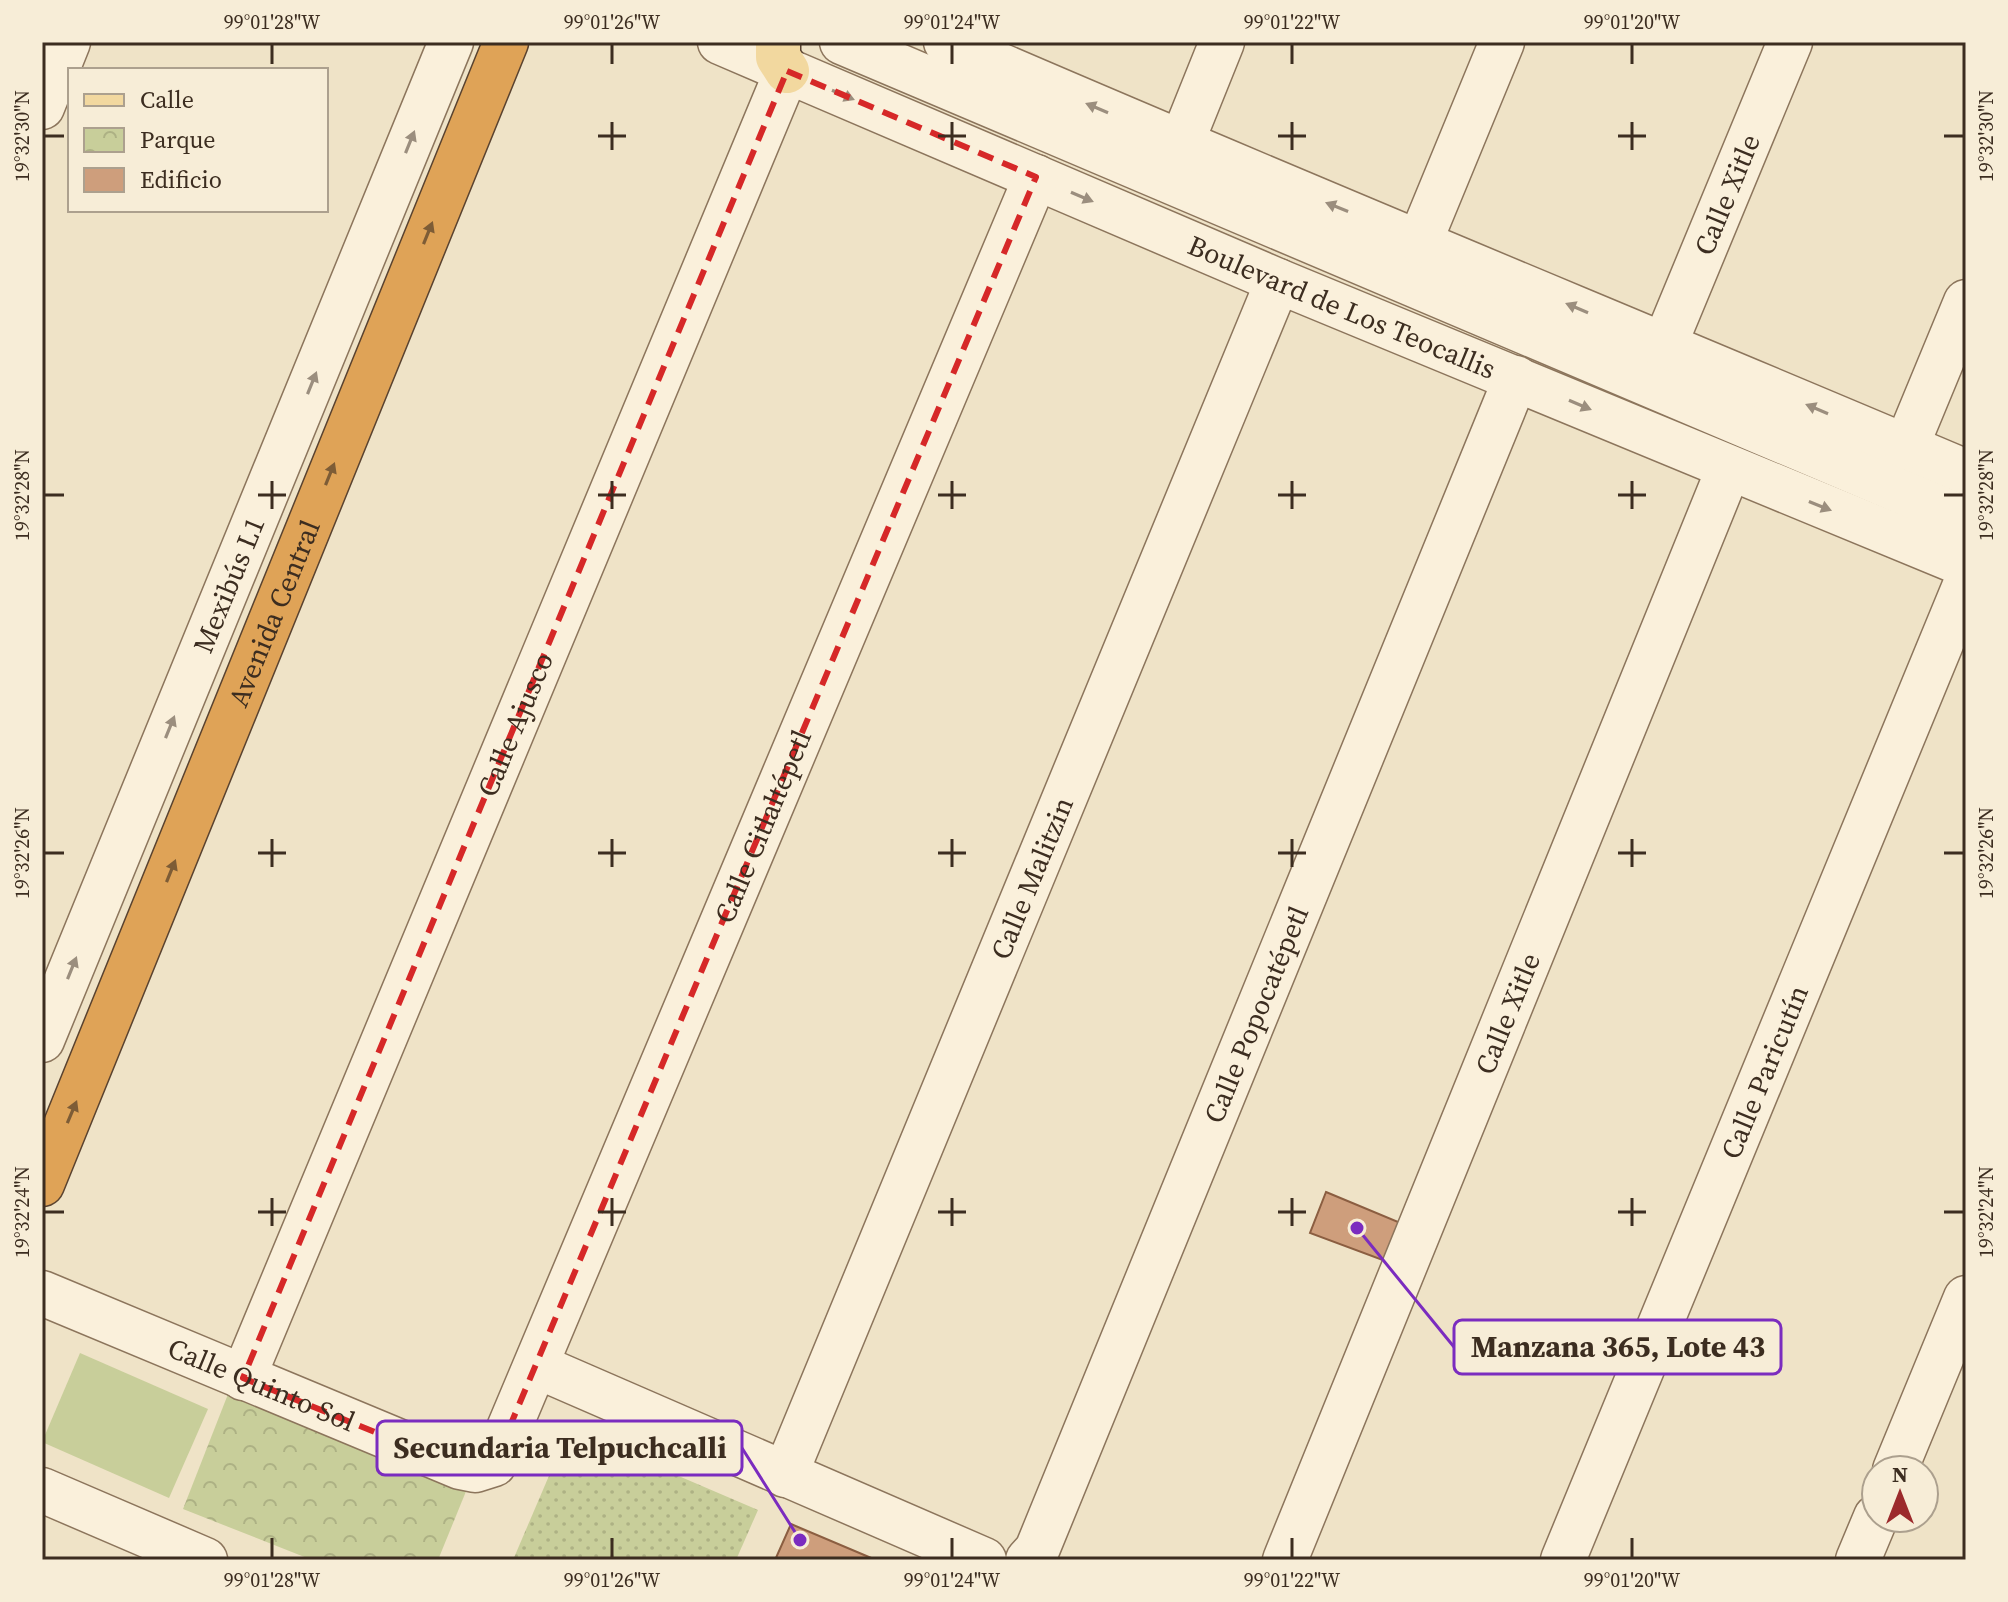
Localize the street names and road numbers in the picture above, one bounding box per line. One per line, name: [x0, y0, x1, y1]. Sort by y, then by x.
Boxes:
street label: Calle Xitle: [1685, 128, 1769, 261]
street label: Boulevard de Los Teocallis: [1182, 226, 1501, 388]
street label: Mexibús L1: [184, 511, 273, 658]
street label: Avenida Central: [219, 514, 329, 712]
street label: Calle Ajusco: [468, 646, 562, 802]
street label: Calle Citlaltépetl: [705, 724, 820, 929]
street label: Calle Malitzin: [981, 791, 1082, 965]
street label: Calle Popocatépetl: [1195, 900, 1317, 1129]
street label: Calle Xitle: [1466, 947, 1549, 1080]
street label: Calle Paricutín: [1712, 979, 1817, 1165]
street label: Calle Quinto Sol: [162, 1329, 361, 1440]

